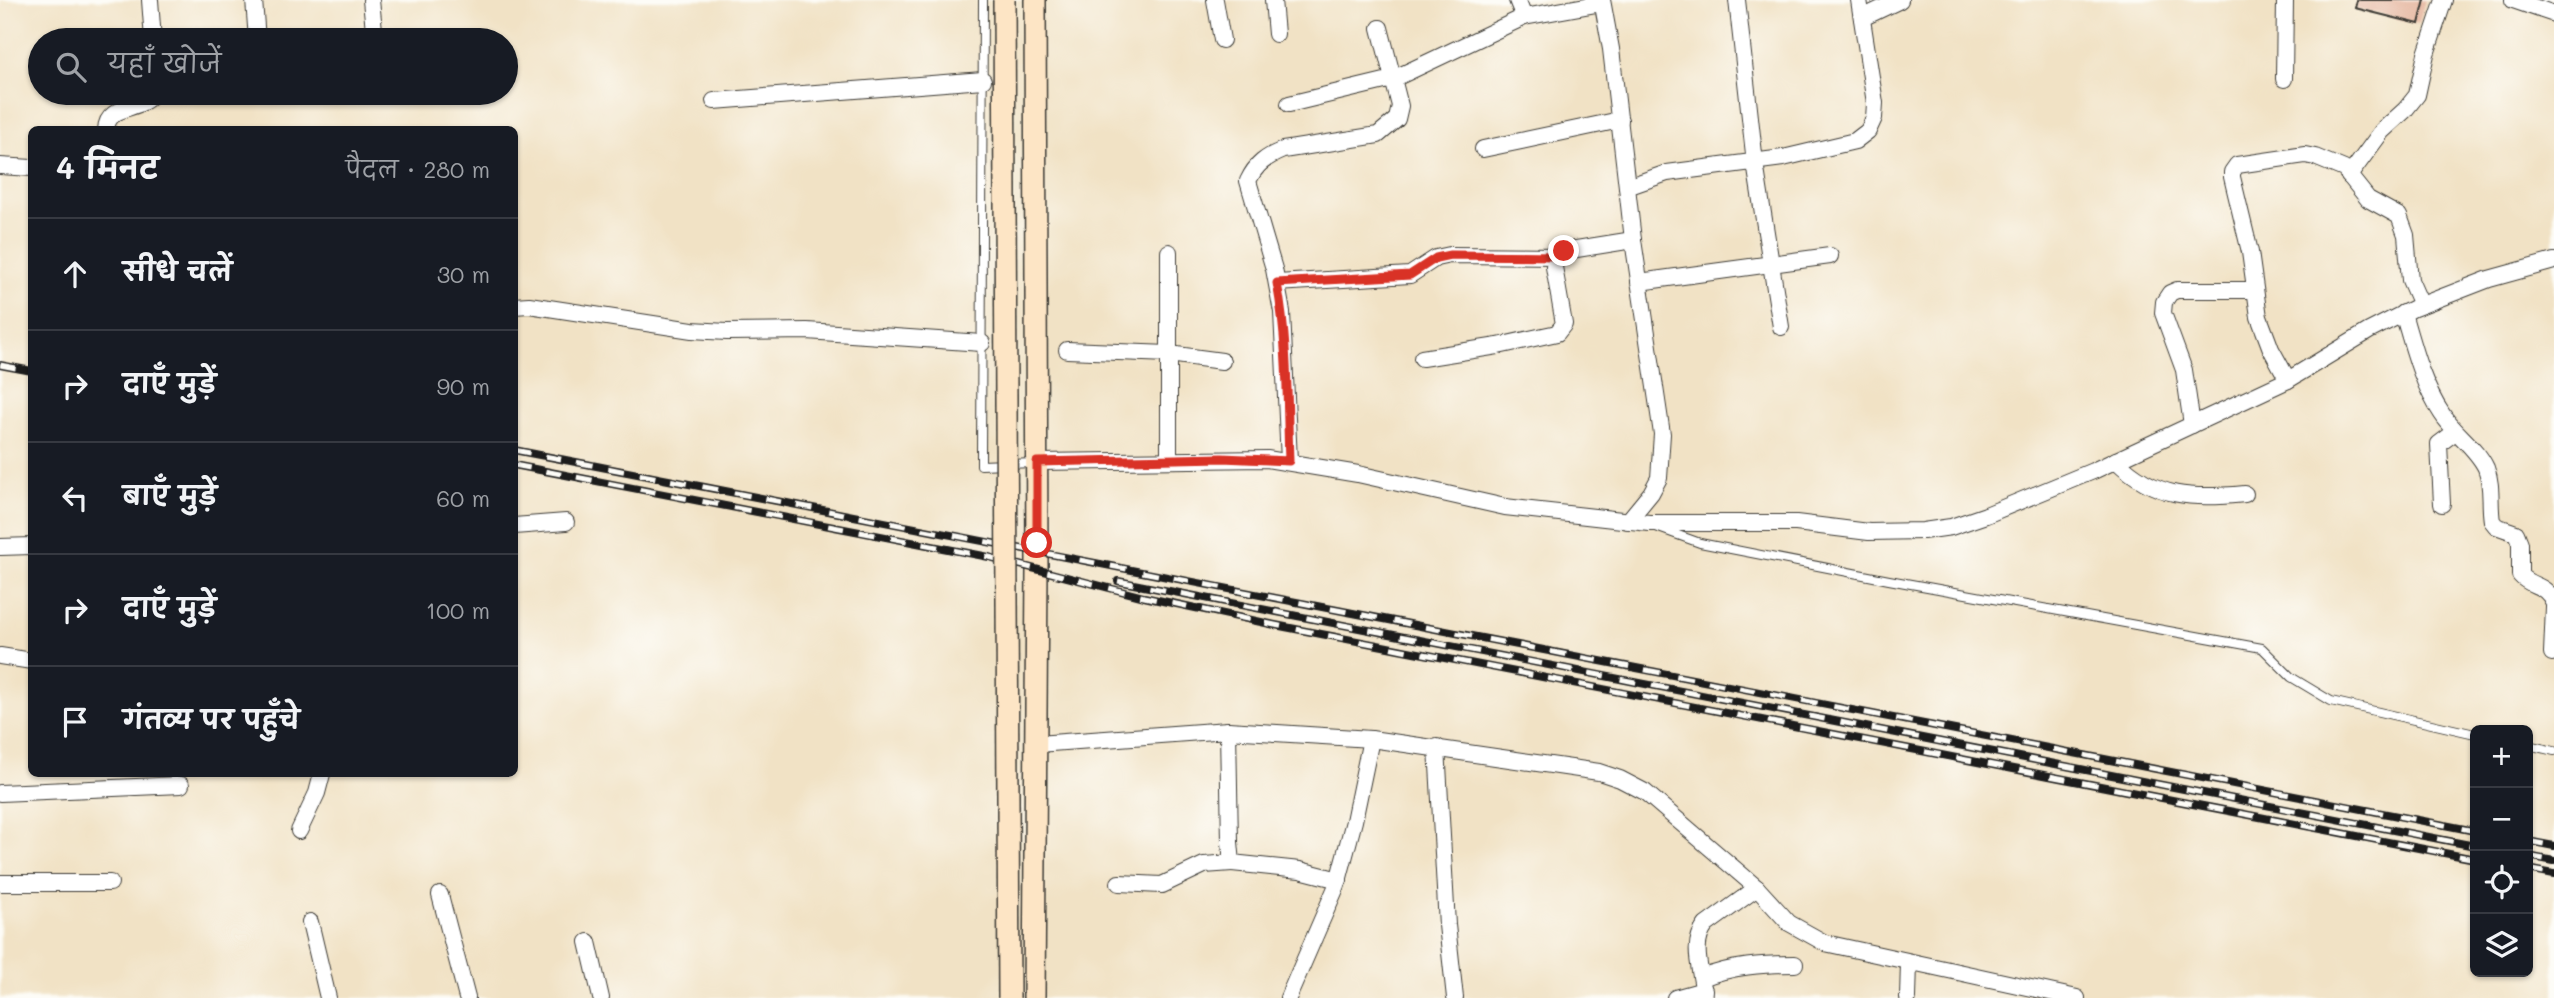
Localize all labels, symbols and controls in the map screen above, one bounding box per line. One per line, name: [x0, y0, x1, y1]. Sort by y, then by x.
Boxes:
search box: [28, 28, 518, 105]
text: यहाँ खोजें: [108, 46, 221, 80]
icon: search: [52, 48, 90, 86]
text: 4 मिनट: [56, 147, 159, 187]
text: पैदल · 280 m: [345, 154, 490, 184]
route end: [1548, 235, 1579, 266]
text: सीधे चलें: [123, 254, 232, 288]
icon: ahead: [56, 255, 94, 293]
text: 30 m: [437, 259, 490, 289]
text: दाएँ मुड़ें: [123, 366, 216, 400]
icon: right: [56, 367, 94, 405]
text: 90 m: [437, 371, 490, 401]
text: बाएँ मुड़ें: [123, 478, 217, 512]
icon: left: [56, 479, 94, 517]
text: 60 m: [436, 483, 490, 513]
route start: [1021, 527, 1052, 558]
text: दाएँ मुड़ें: [123, 590, 216, 624]
icon: right: [56, 591, 94, 629]
text: 100 m: [426, 595, 490, 625]
text: गंतव्य पर पहुँचे: [123, 702, 300, 736]
icon: arrive: [56, 703, 94, 741]
map controls: [2470, 725, 2533, 977]
button: +: [2470, 725, 2533, 788]
button: −: [2470, 788, 2533, 851]
button: locate: [2470, 851, 2533, 914]
button: layers: [2470, 914, 2533, 977]

